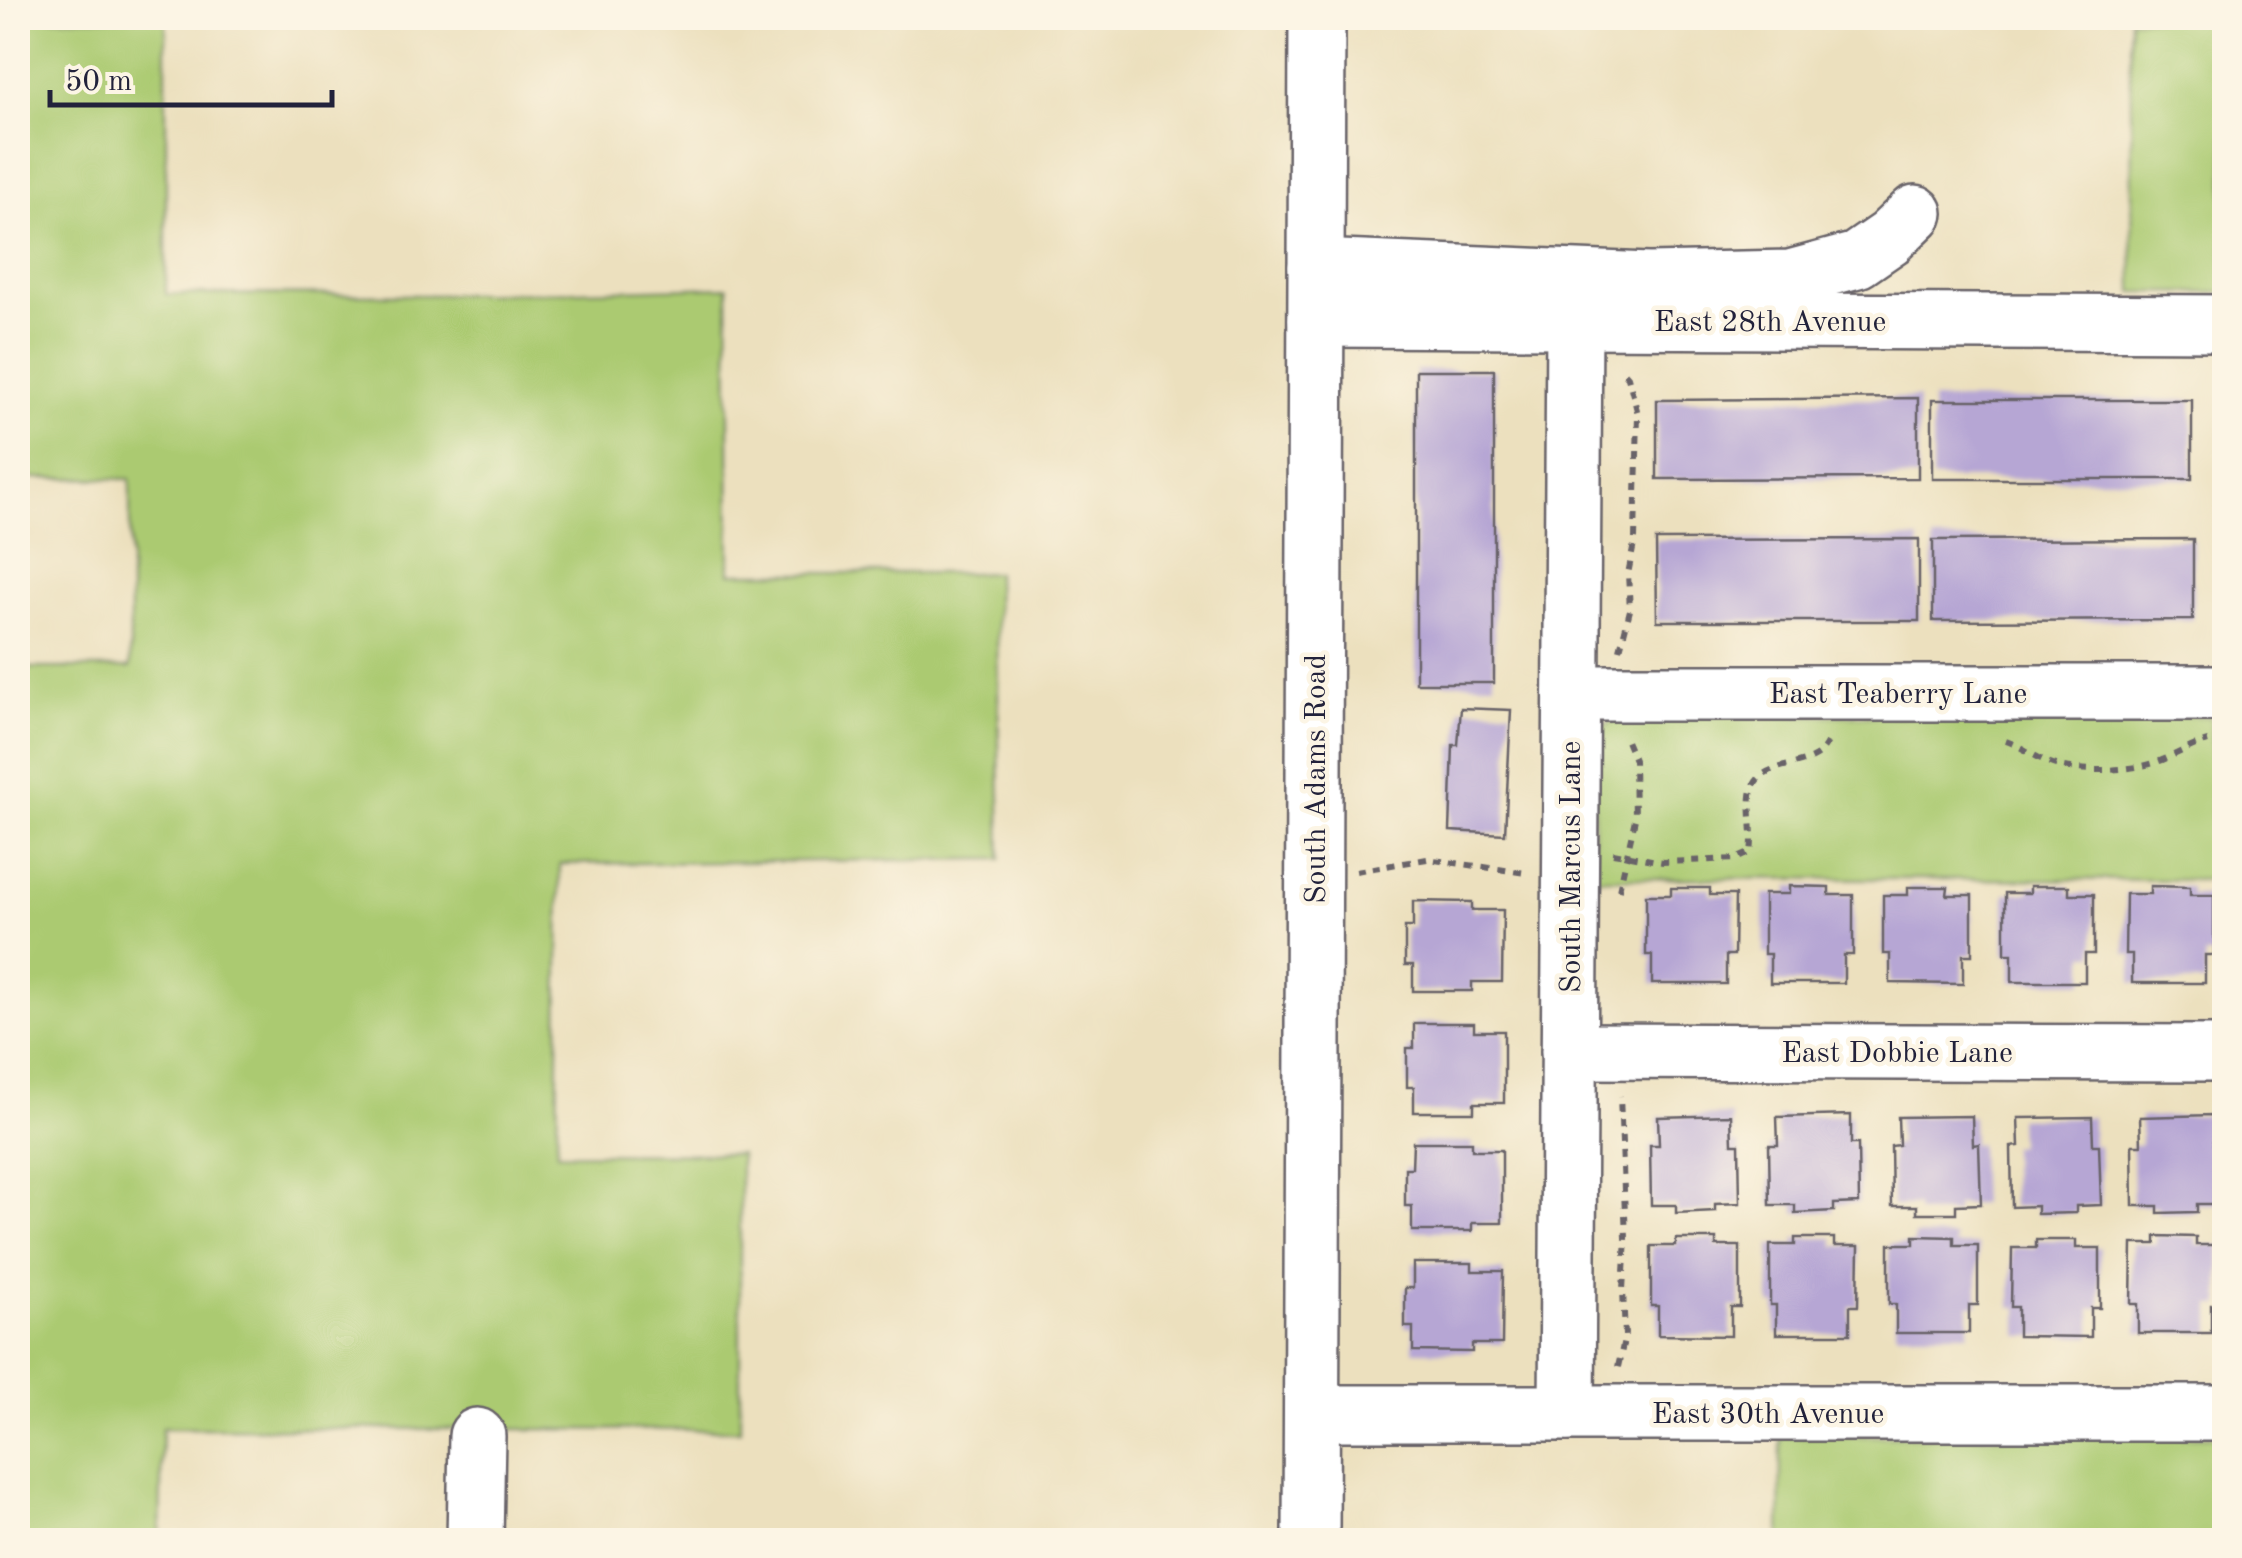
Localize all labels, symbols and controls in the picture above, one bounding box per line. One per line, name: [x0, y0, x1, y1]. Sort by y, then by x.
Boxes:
scale bar: [50, 45, 332, 107]
text: 50 m: [65, 67, 132, 97]
street label: East 28th Avenue: [1654, 308, 1886, 338]
street label: South Adams Road: [1302, 654, 1332, 904]
street label: East Teaberry Lane: [1769, 680, 2027, 710]
street label: South Marcus Lane: [1557, 741, 1587, 993]
street label: East Dobbie Lane: [1781, 1039, 2013, 1069]
street label: East 30th Avenue: [1652, 1400, 1884, 1430]

